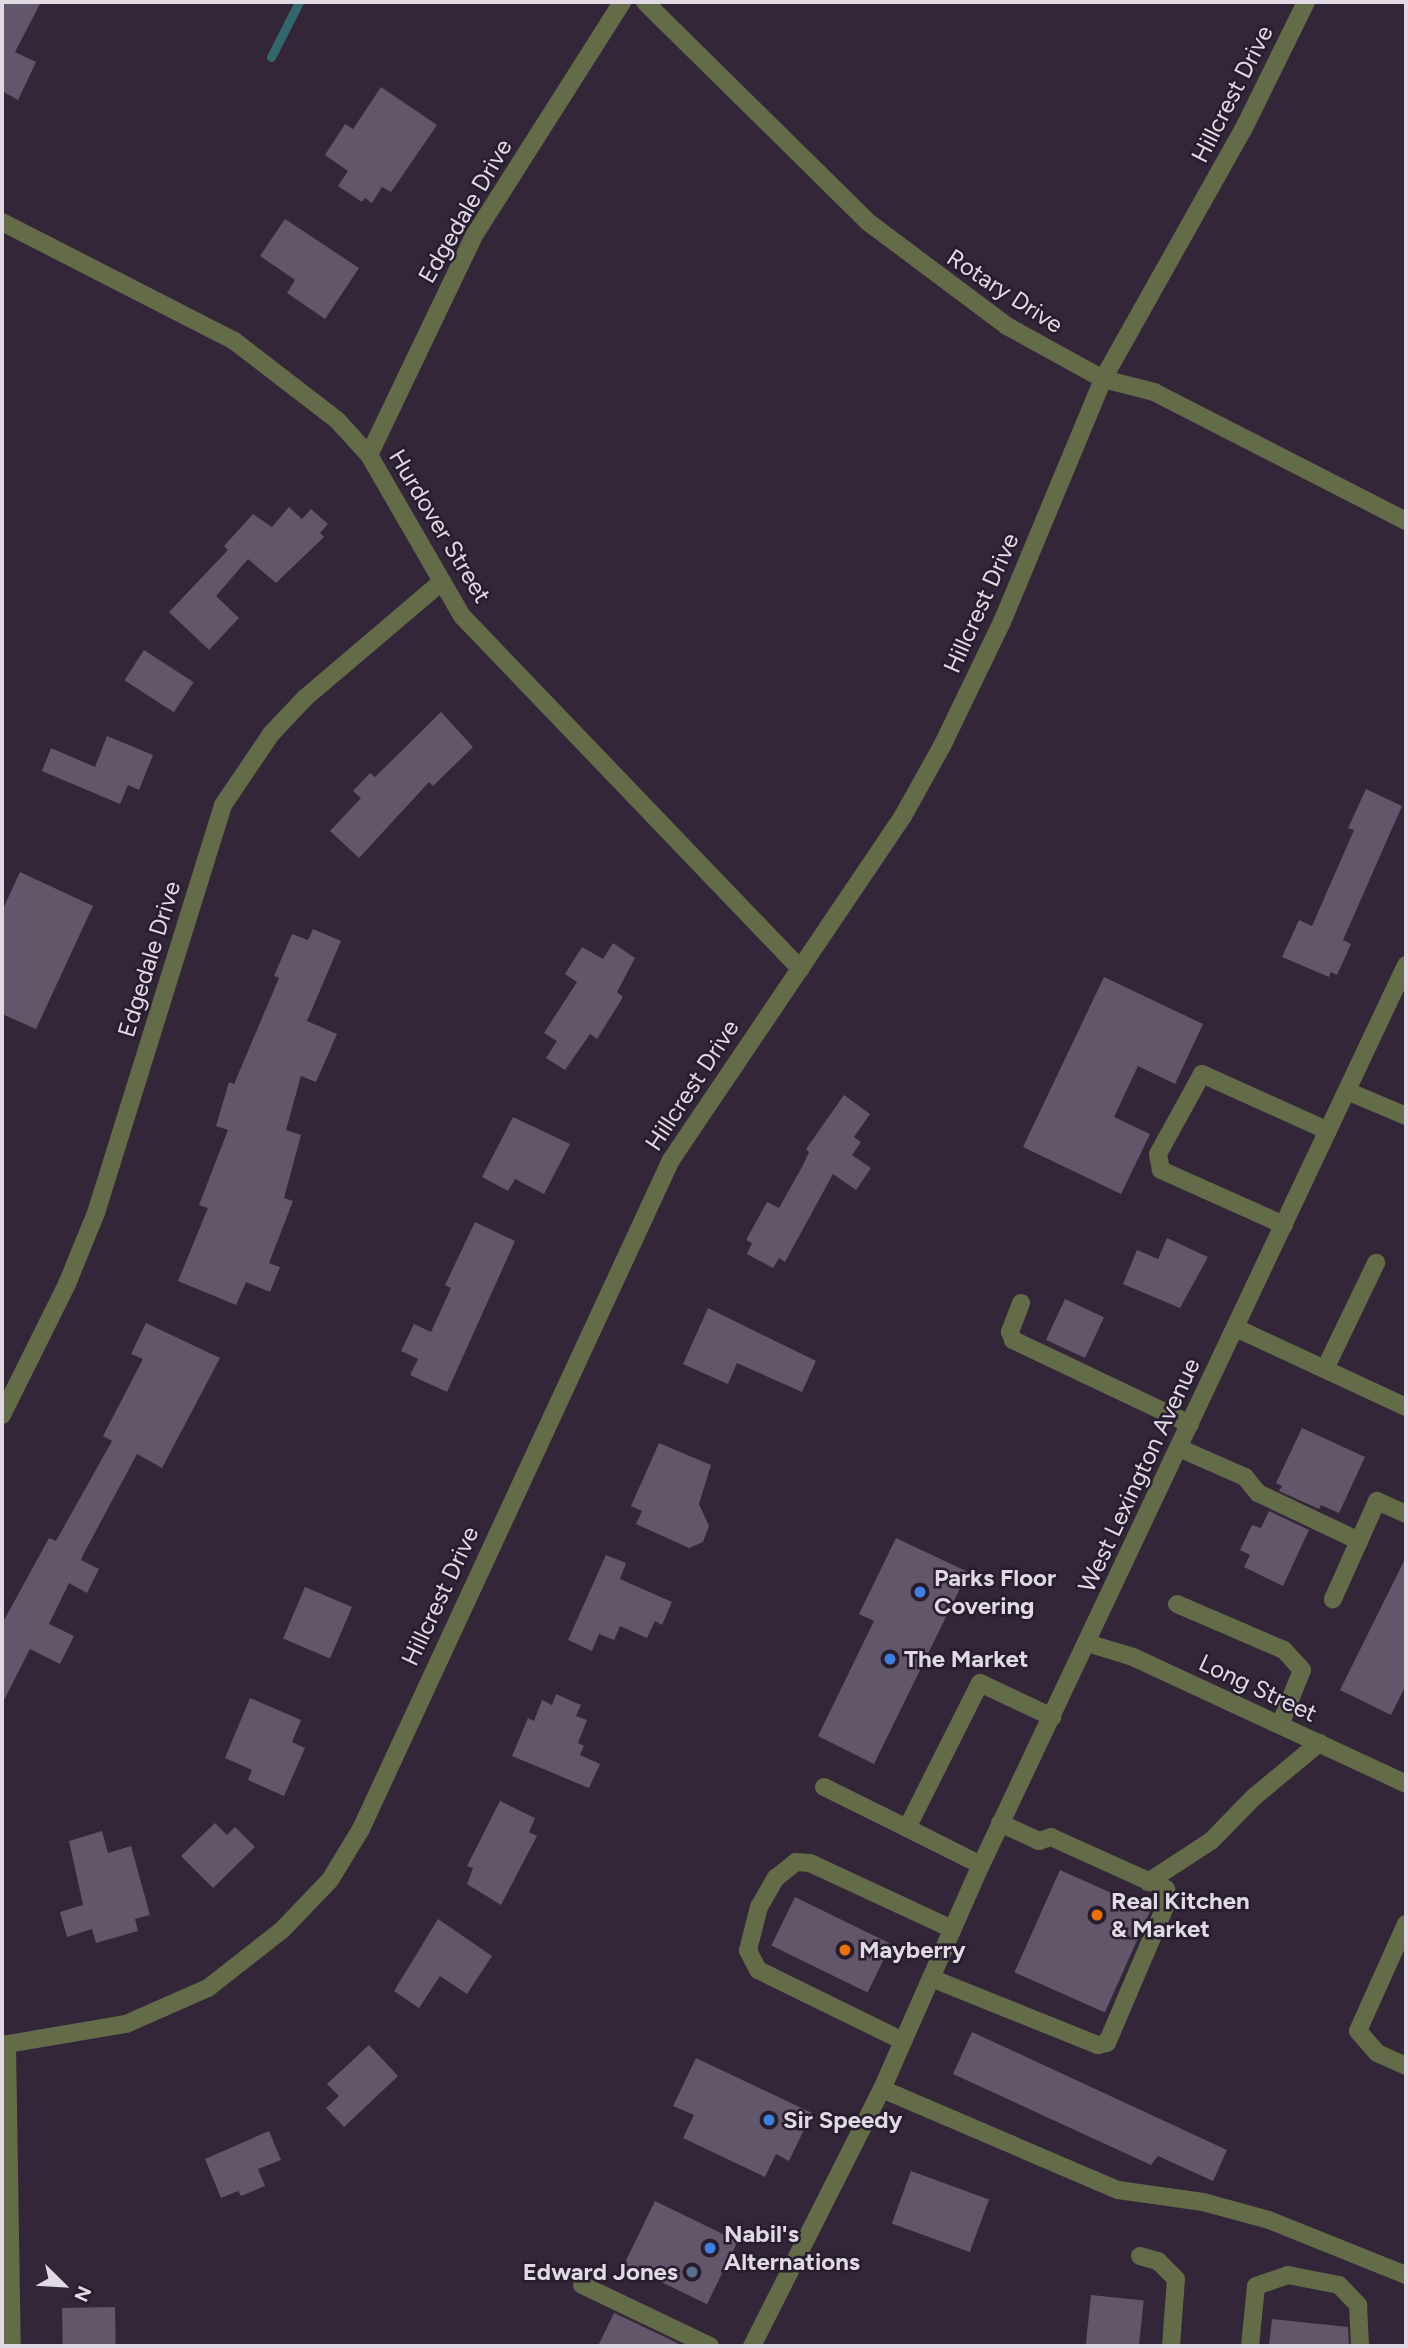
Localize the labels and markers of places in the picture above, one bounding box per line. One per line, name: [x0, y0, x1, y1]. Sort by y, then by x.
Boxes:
place label: Parks Floor Covering: [934, 1564, 1056, 1620]
marker: Parks Floor Covering: [912, 1584, 928, 1600]
place label: The Market: [904, 1645, 1028, 1673]
marker: The Market: [882, 1651, 898, 1667]
place label: Real Kitchen & Market: [1111, 1887, 1250, 1943]
marker: Real Kitchen & Market: [1089, 1907, 1105, 1923]
place label: Mayberry: [859, 1936, 965, 1964]
marker: Mayberry: [837, 1942, 853, 1958]
place label: Sir Speedy: [783, 2106, 902, 2134]
marker: Sir Speedy: [761, 2112, 777, 2128]
place label: Nabil's Alternations: [724, 2220, 860, 2276]
marker: Nabil's Alternations: [702, 2240, 718, 2256]
place label: Edward Jones: [523, 2258, 678, 2286]
marker: Edward Jones: [684, 2264, 700, 2280]

